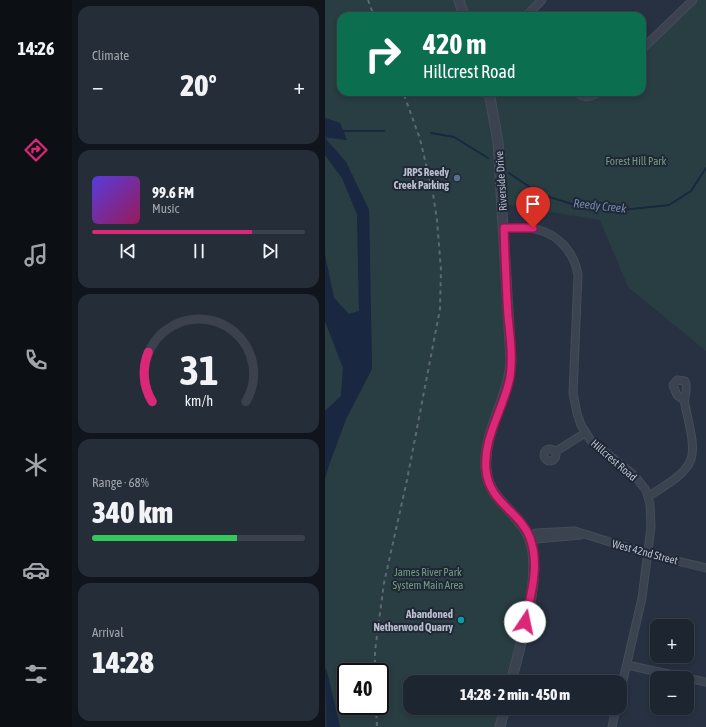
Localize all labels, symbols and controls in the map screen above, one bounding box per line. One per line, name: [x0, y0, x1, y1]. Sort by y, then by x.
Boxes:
icon: right: [357, 28, 409, 80]
text: 420 m: [423, 28, 486, 60]
text: 14:26: [17, 38, 55, 59]
text: Climate: [92, 48, 129, 63]
text: Hillcrest Road: [423, 61, 515, 82]
text: 20°: [180, 68, 217, 102]
text: −: [92, 73, 103, 99]
text: +: [294, 73, 305, 99]
icon: directions: [22, 136, 50, 164]
street label: Riverside Drive: [493, 151, 509, 211]
park label: Forest Hill Park: [606, 155, 667, 167]
place label: JRPS Reedy Creek Parking: [394, 166, 449, 191]
marker: JRPS Reedy Creek Parking: [452, 173, 462, 183]
text: 99.6 FM: [152, 184, 194, 201]
pin: [516, 187, 550, 228]
icon: arrive: [522, 193, 544, 215]
water label: Reedy Creek: [573, 196, 628, 216]
text: Music: [152, 201, 179, 216]
icon: previous: [117, 240, 139, 262]
icon: pause: [188, 240, 210, 262]
icon: next: [259, 240, 281, 262]
icon: music: [22, 241, 50, 269]
text: 31: [179, 345, 218, 393]
icon: phone: [22, 346, 50, 374]
text: km/h: [184, 392, 213, 408]
street label: Hillcrest Road: [589, 437, 639, 483]
icon: climate: [22, 451, 50, 479]
text: Range · 68%: [92, 475, 149, 490]
text: 340 km: [92, 495, 173, 529]
street label: West 42nd Street: [611, 537, 679, 567]
icon: car: [22, 556, 50, 584]
park label: James River Park System Main Area: [392, 566, 464, 591]
position arrow: [504, 601, 546, 643]
place label: Abandoned Netherwood Quarry: [373, 608, 453, 633]
marker: Abandoned Netherwood Quarry: [456, 615, 466, 625]
map controls: [650, 619, 694, 715]
button: +: [650, 619, 694, 663]
text: Arrival: [92, 625, 124, 640]
text: 14:28: [92, 645, 154, 679]
icon: filters: [22, 660, 50, 688]
speed limit sign: 40: [337, 663, 389, 715]
button: −: [650, 671, 694, 715]
text: 14:28 · 2 min · 450 m: [460, 686, 570, 703]

